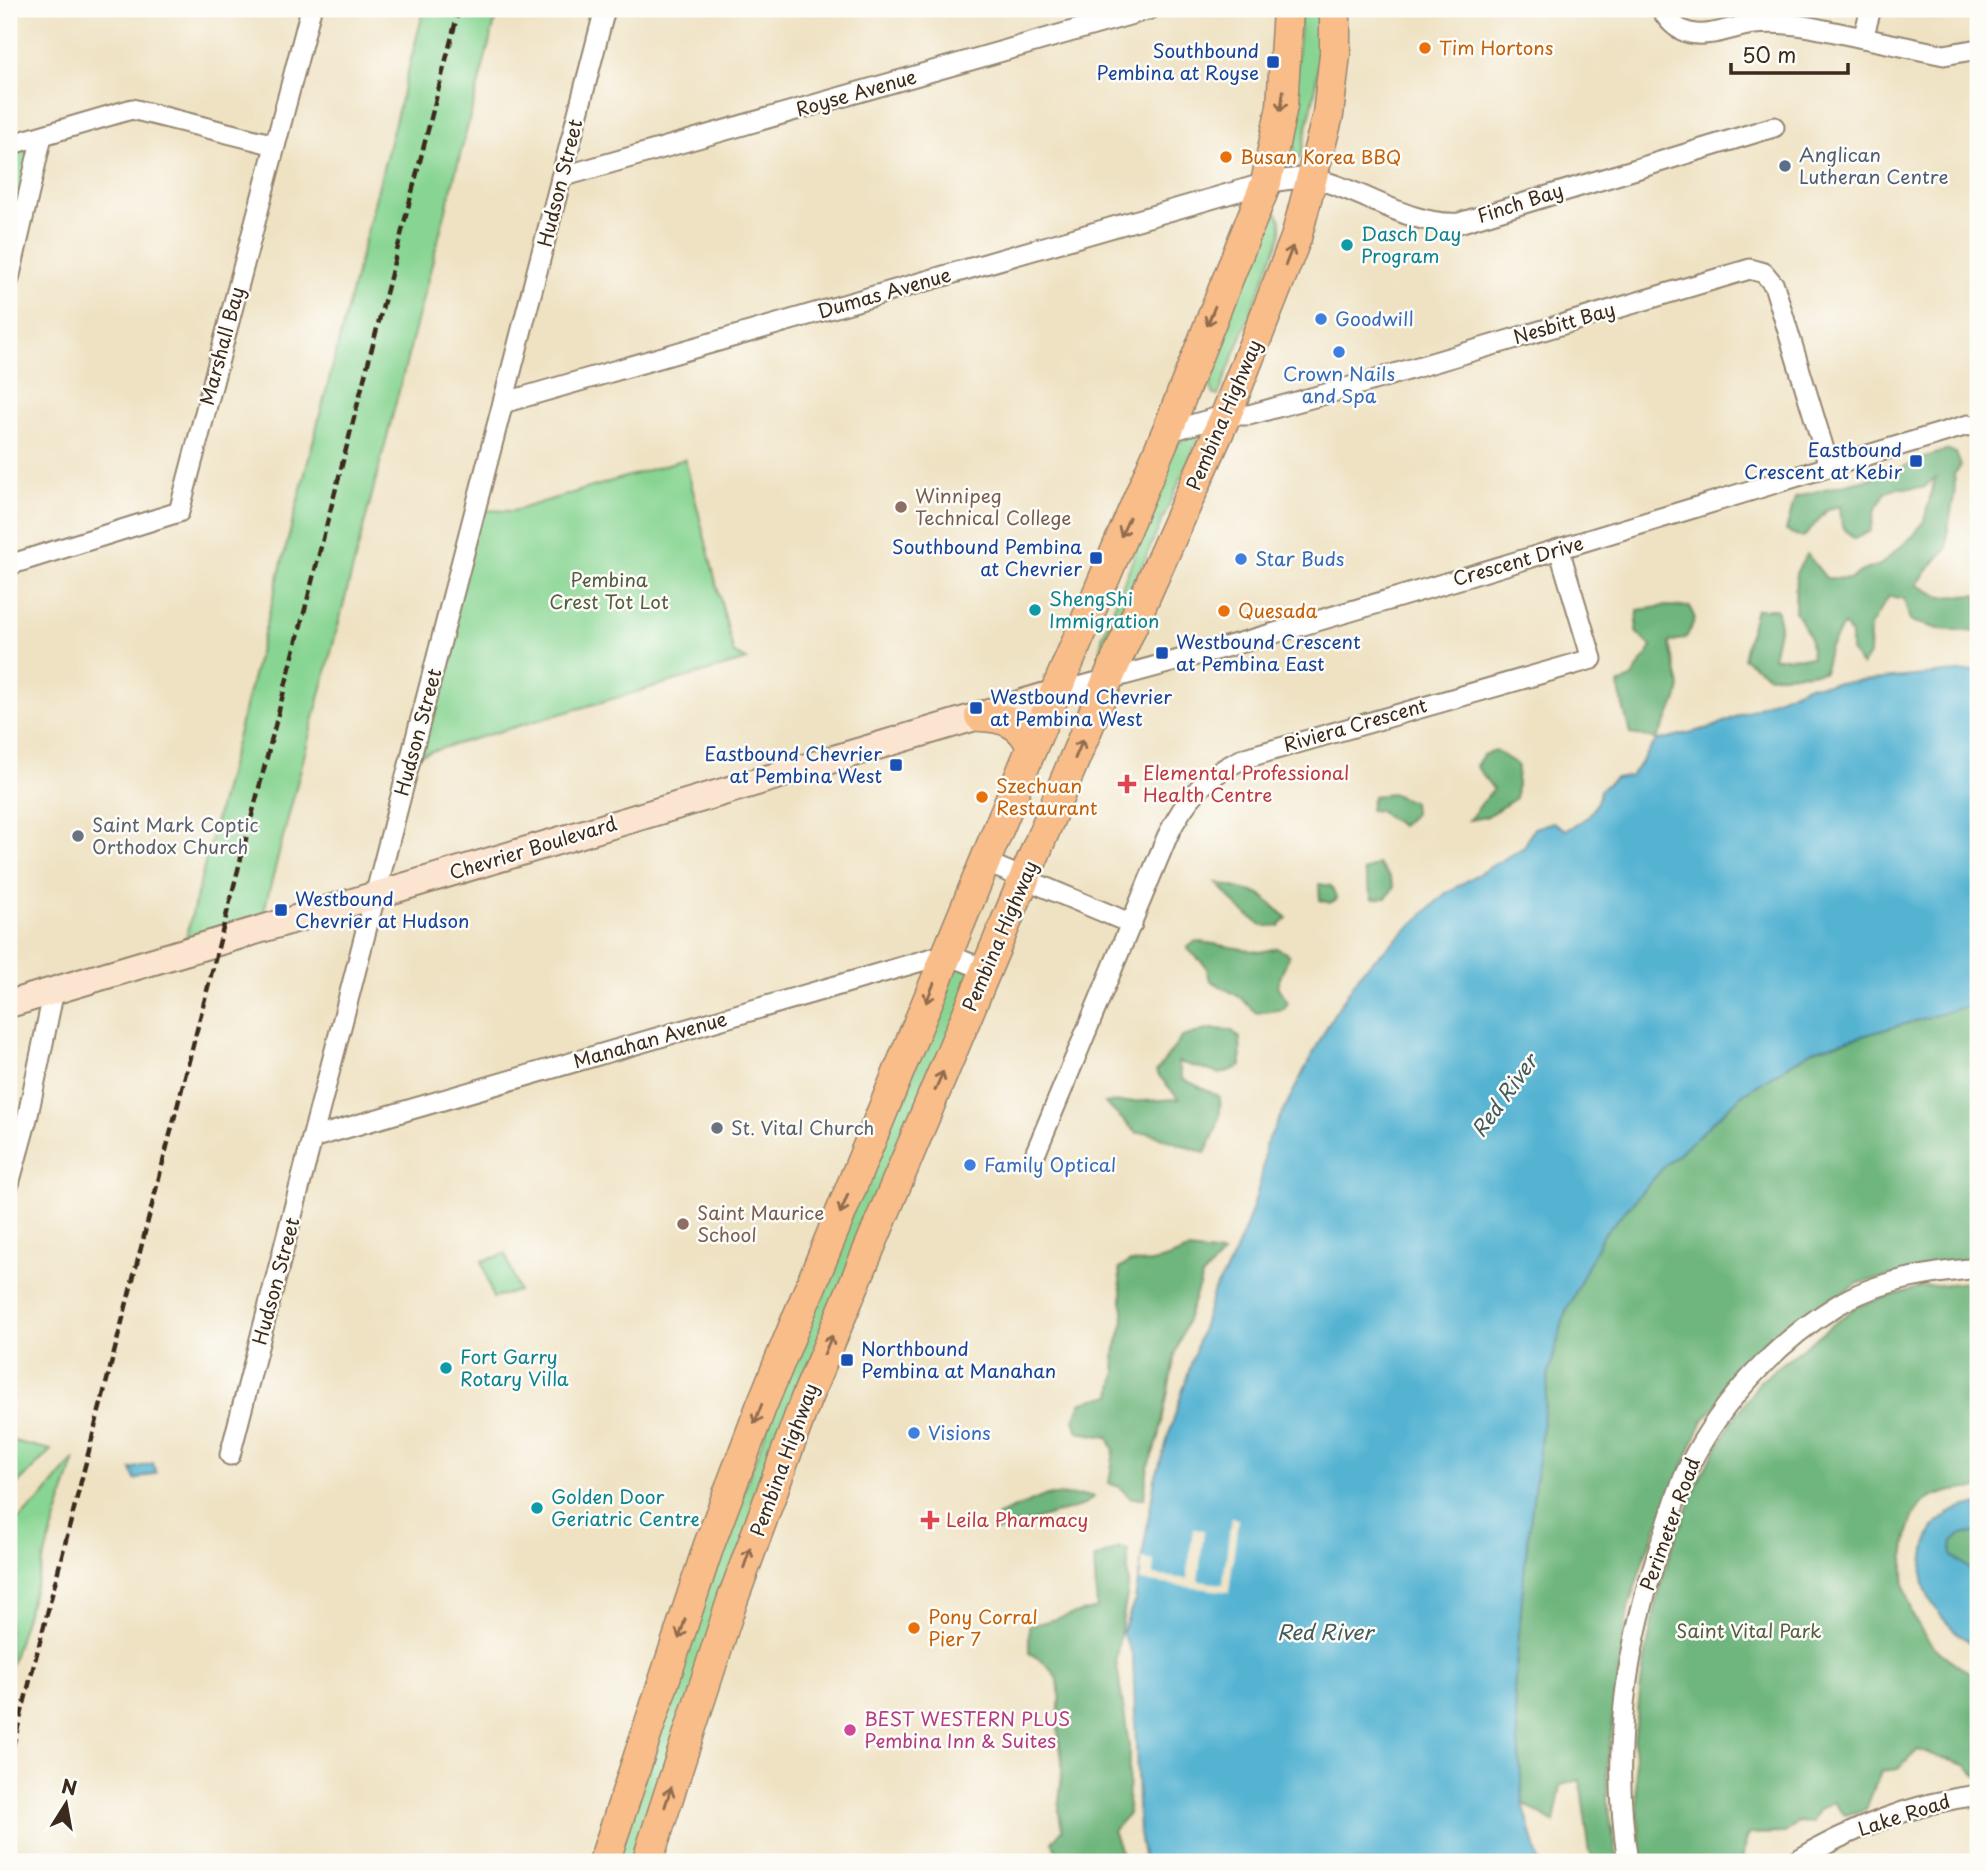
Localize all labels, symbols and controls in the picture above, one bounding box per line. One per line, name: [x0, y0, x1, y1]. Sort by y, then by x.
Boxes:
scale bar: [1731, 32, 1849, 76]
place label: Tim Hortons: [1439, 33, 1553, 61]
place label: Southbound Pembina at Royse: [1096, 36, 1259, 86]
text: 50 m: [1742, 38, 1796, 70]
marker: Tim Hortons: [1417, 40, 1433, 56]
marker: Southbound Pembina at Royse: [1265, 54, 1281, 70]
street label: Royse Avenue: [792, 61, 919, 123]
one-way arrow: [1276, 89, 1289, 112]
street label: Hudson Street: [530, 116, 588, 250]
place label: Anglican Lutheran Centre: [1799, 140, 1948, 190]
place label: Busan Korea BBQ: [1240, 142, 1401, 170]
marker: Busan Korea BBQ: [1218, 149, 1234, 165]
marker: Anglican Lutheran Centre: [1777, 158, 1793, 174]
street label: Finch Bay: [1473, 175, 1566, 229]
place label: Dasch Day Program: [1361, 219, 1462, 269]
marker: Dasch Day Program: [1339, 237, 1355, 253]
one-way arrow: [1283, 245, 1296, 267]
street label: Dumas Avenue: [814, 260, 954, 324]
street label: Marshall Bay: [192, 284, 250, 408]
street label: Nesbitt Bay: [1510, 294, 1618, 350]
place label: Goodwill: [1335, 304, 1414, 332]
one-way arrow: [1204, 305, 1217, 326]
marker: Goodwill: [1313, 311, 1329, 327]
street label: Pembina Highway: [1179, 335, 1268, 494]
marker: Crown Nails and Spa: [1331, 344, 1347, 360]
place label: Crown Nails and Spa: [1283, 359, 1395, 409]
place label: Eastbound Crescent at Kebir: [1744, 435, 1902, 485]
marker: Eastbound Crescent at Kebir: [1908, 453, 1924, 469]
place label: Winnipeg Technical College: [915, 481, 1071, 531]
marker: Winnipeg Technical College: [893, 499, 909, 515]
one-way arrow: [1118, 515, 1131, 537]
street label: Crescent Drive: [1449, 528, 1586, 592]
place label: Southbound Pembina at Chevrier: [892, 532, 1082, 582]
place label: Star Buds: [1255, 544, 1345, 572]
marker: Southbound Pembina at Chevrier: [1088, 550, 1104, 566]
marker: Star Buds: [1233, 551, 1249, 567]
park label: Pembina Crest Tot Lot: [549, 565, 669, 615]
place label: ShengShi Immigration: [1049, 584, 1160, 634]
place label: Quesada: [1238, 596, 1318, 624]
marker: ShengShi Immigration: [1027, 602, 1043, 618]
marker: Quesada: [1216, 603, 1232, 619]
place label: Westbound Crescent at Pembina East: [1176, 627, 1361, 677]
marker: Westbound Crescent at Pembina East: [1154, 645, 1170, 661]
street label: Hudson Street: [387, 665, 448, 798]
place label: Westbound Chevrier at Pembina West: [990, 682, 1172, 732]
street label: Riviera Crescent: [1280, 690, 1430, 758]
marker: Westbound Chevrier at Pembina West: [968, 700, 984, 716]
place label: Eastbound Chevrier at Pembina West: [704, 739, 882, 789]
one-way arrow: [1073, 739, 1086, 760]
marker: Eastbound Chevrier at Pembina West: [888, 757, 904, 773]
place label: Elemental Professional Health Centre: [1143, 758, 1349, 808]
place label: Szechuan Restaurant: [996, 771, 1098, 821]
marker: Elemental Professional Health Centre: [1117, 774, 1137, 794]
marker: Szechuan Restaurant: [974, 789, 990, 805]
street label: Chevrier Boulevard: [445, 808, 620, 886]
place label: Saint Mark Coptic Orthodox Church: [92, 810, 259, 860]
marker: Saint Mark Coptic Orthodox Church: [70, 828, 86, 844]
street label: Pembina Highway: [955, 856, 1044, 1015]
place label: Westbound Chevrier at Hudson: [295, 884, 469, 934]
marker: Westbound Chevrier at Hudson: [273, 902, 289, 918]
one-way arrow: [923, 982, 936, 1003]
street label: Manahan Avenue: [570, 1004, 730, 1074]
water label: Red River: [1462, 1045, 1546, 1143]
one-way arrow: [933, 1071, 946, 1092]
place label: St. Vital Church: [731, 1113, 874, 1141]
marker: St. Vital Church: [709, 1120, 725, 1136]
place label: Family Optical: [984, 1150, 1116, 1178]
marker: Family Optical: [962, 1157, 978, 1173]
one-way arrow: [836, 1192, 849, 1214]
place label: Saint Maurice School: [697, 1198, 824, 1248]
street label: Hudson Street: [245, 1214, 306, 1347]
marker: Saint Maurice School: [675, 1216, 691, 1232]
place label: Northbound Pembina at Manahan: [861, 1334, 1056, 1384]
one-way arrow: [822, 1335, 835, 1357]
place label: Fort Garry Rotary Villa: [460, 1342, 569, 1392]
marker: Northbound Pembina at Manahan: [839, 1352, 855, 1368]
marker: Fort Garry Rotary Villa: [438, 1360, 454, 1376]
street label: Pembina Highway: [742, 1379, 824, 1540]
one-way arrow: [750, 1403, 763, 1425]
place label: Visions: [928, 1418, 991, 1446]
marker: Visions: [906, 1425, 922, 1441]
street label: Perimeter Road: [1632, 1453, 1706, 1594]
place label: Golden Door Geriatric Centre: [551, 1482, 700, 1532]
marker: Golden Door Geriatric Centre: [529, 1500, 545, 1516]
place label: Leila Pharmacy: [946, 1505, 1088, 1533]
marker: Leila Pharmacy: [920, 1510, 940, 1530]
one-way arrow: [742, 1548, 754, 1570]
place label: Pony Corral Pier 7: [928, 1602, 1038, 1652]
water label: Red River: [1277, 1615, 1375, 1647]
park label: Saint Vital Park: [1676, 1616, 1822, 1644]
one-way arrow: [674, 1617, 687, 1639]
marker: Pony Corral Pier 7: [906, 1620, 922, 1636]
place label: BEST WESTERN PLUS Pembina Inn & Suites: [864, 1704, 1070, 1754]
marker: BEST WESTERN PLUS Pembina Inn & Suites: [842, 1722, 858, 1738]
north arrow: [32, 1770, 102, 1840]
text: N: [59, 1771, 79, 1802]
street label: Lake Road: [1854, 1786, 1953, 1842]
one-way arrow: [663, 1787, 675, 1809]

